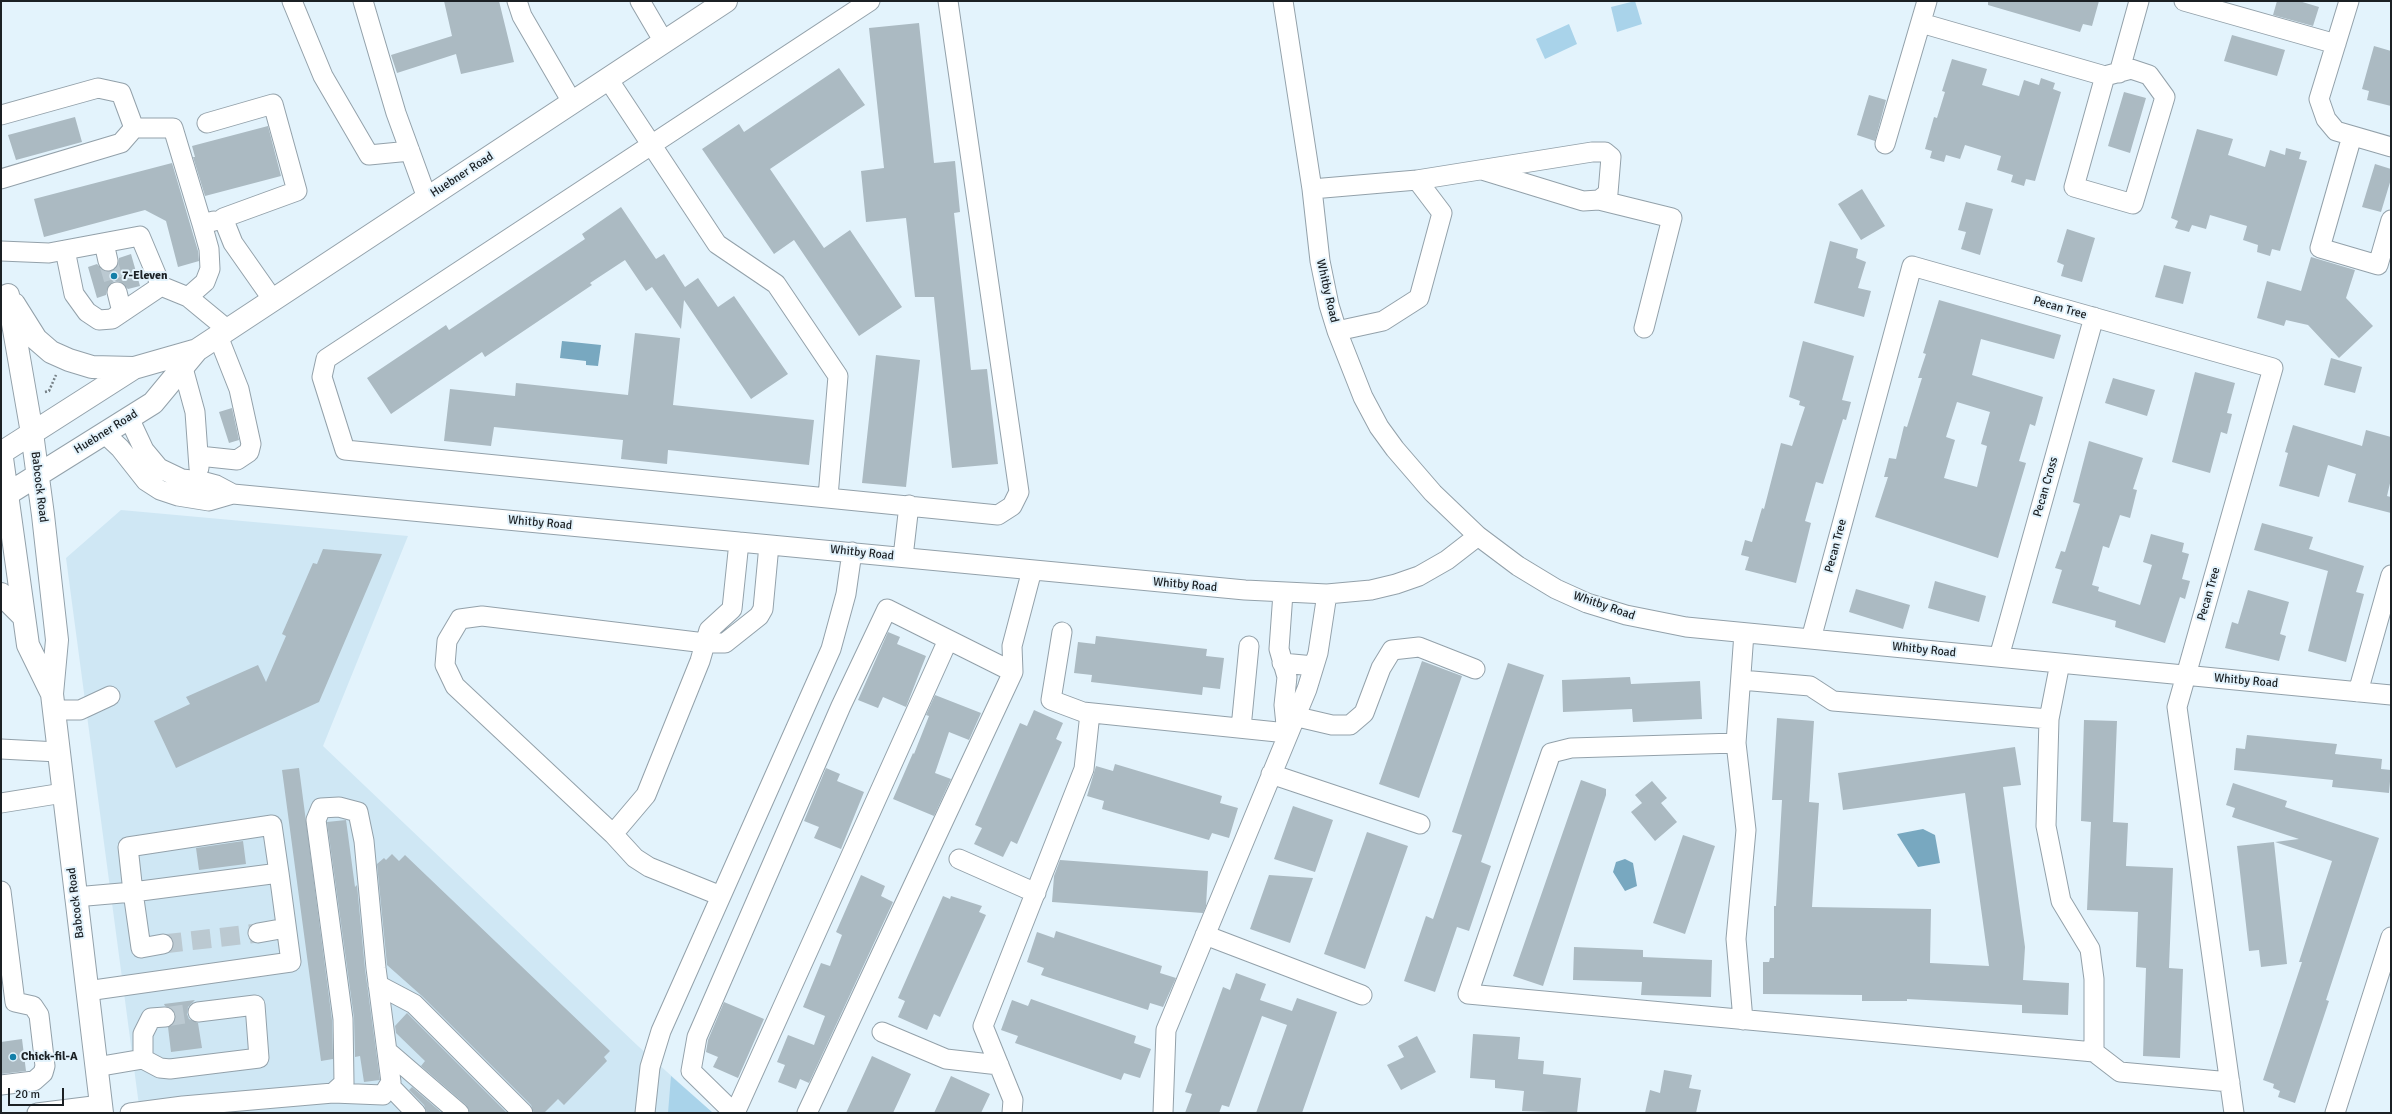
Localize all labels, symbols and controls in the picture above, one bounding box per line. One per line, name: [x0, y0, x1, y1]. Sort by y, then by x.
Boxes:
street label: Huebner Road: [428, 149, 496, 201]
street label: Whitby Road: [1313, 258, 1341, 324]
place label: 7-Eleven: [122, 269, 168, 283]
marker: 7-Eleven: [109, 271, 119, 281]
street label: Pecan Tree: [2032, 294, 2088, 322]
street label: Huebner Road: [72, 407, 140, 457]
street label: Babcock Road: [27, 451, 51, 523]
street label: Pecan Cross: [2031, 455, 2061, 519]
street label: Whitby Road: [507, 513, 573, 533]
street label: Pecan Tree: [1822, 518, 1850, 574]
street label: Whitby Road: [829, 542, 895, 564]
street label: Pecan Tree: [2195, 566, 2223, 622]
street label: Whitby Road: [1152, 575, 1218, 595]
street label: Whitby Road: [1571, 589, 1637, 623]
street label: Whitby Road: [1891, 639, 1957, 661]
street label: Whitby Road: [2213, 671, 2279, 691]
street label: Babcock Road: [64, 867, 88, 939]
place label: Chick-fil-A: [21, 1050, 78, 1064]
marker: Chick-fil-A: [8, 1052, 18, 1062]
scale bar: [10, 1080, 66, 1106]
text: 20 m: [15, 1087, 40, 1102]

